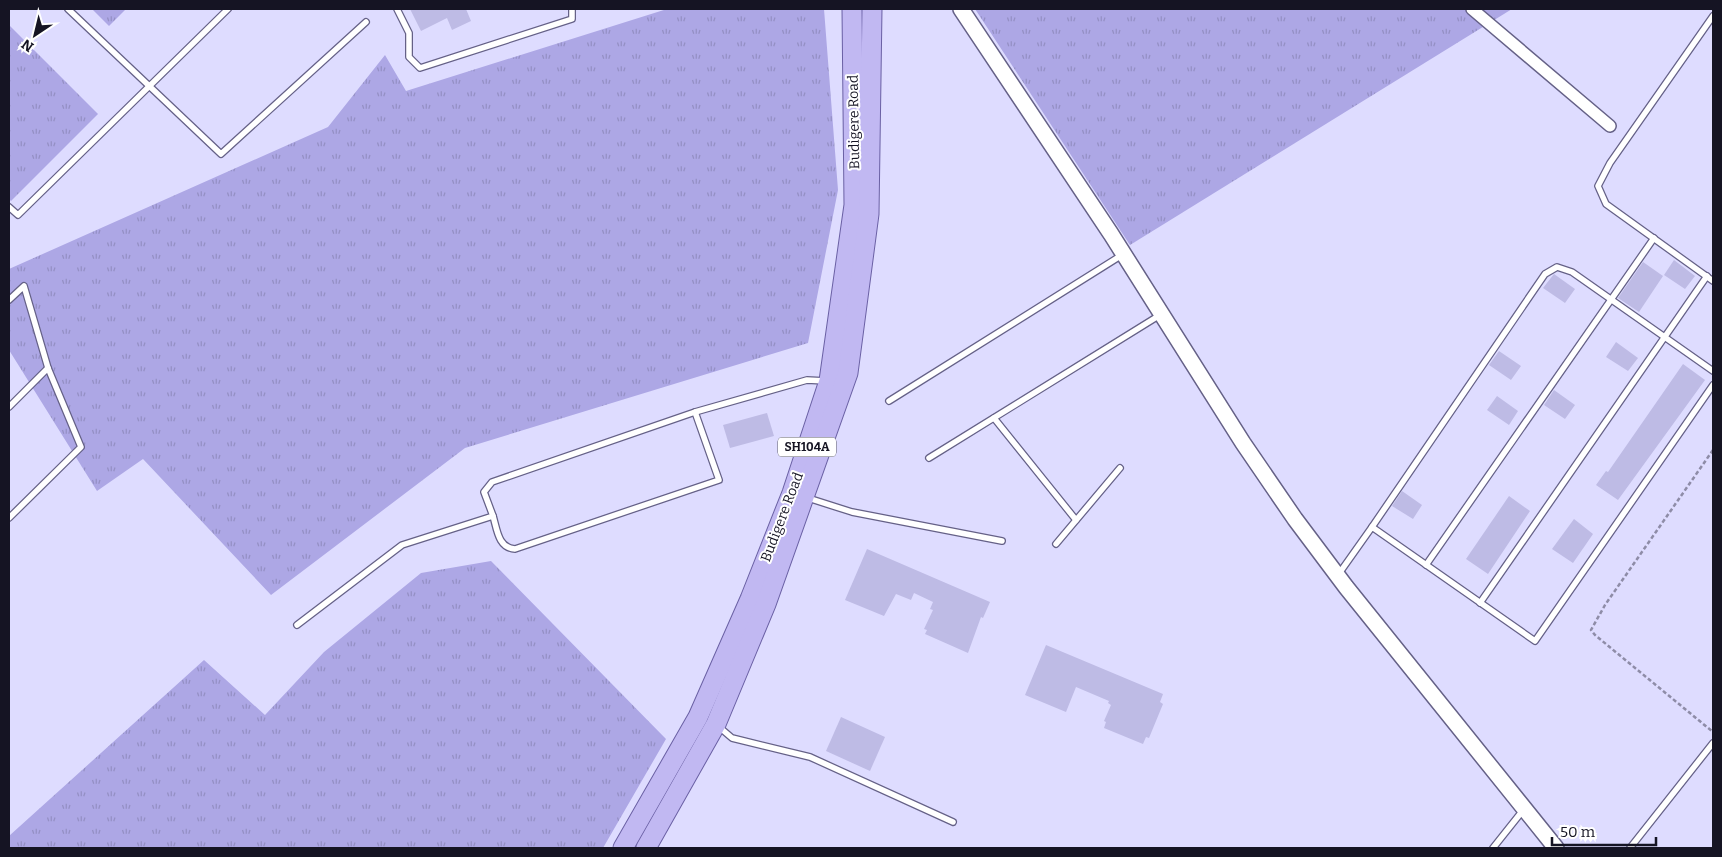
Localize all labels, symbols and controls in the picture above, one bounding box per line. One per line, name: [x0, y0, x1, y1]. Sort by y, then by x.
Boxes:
north arrow: [10, 10, 60, 60]
text: N: [18, 35, 37, 55]
street label: Budigere Road: [845, 75, 863, 169]
road number: SH104A: [778, 438, 836, 457]
street label: Budigere Road: [757, 470, 807, 564]
scale bar: [1552, 814, 1656, 846]
text: 50 m: [1560, 823, 1596, 841]

